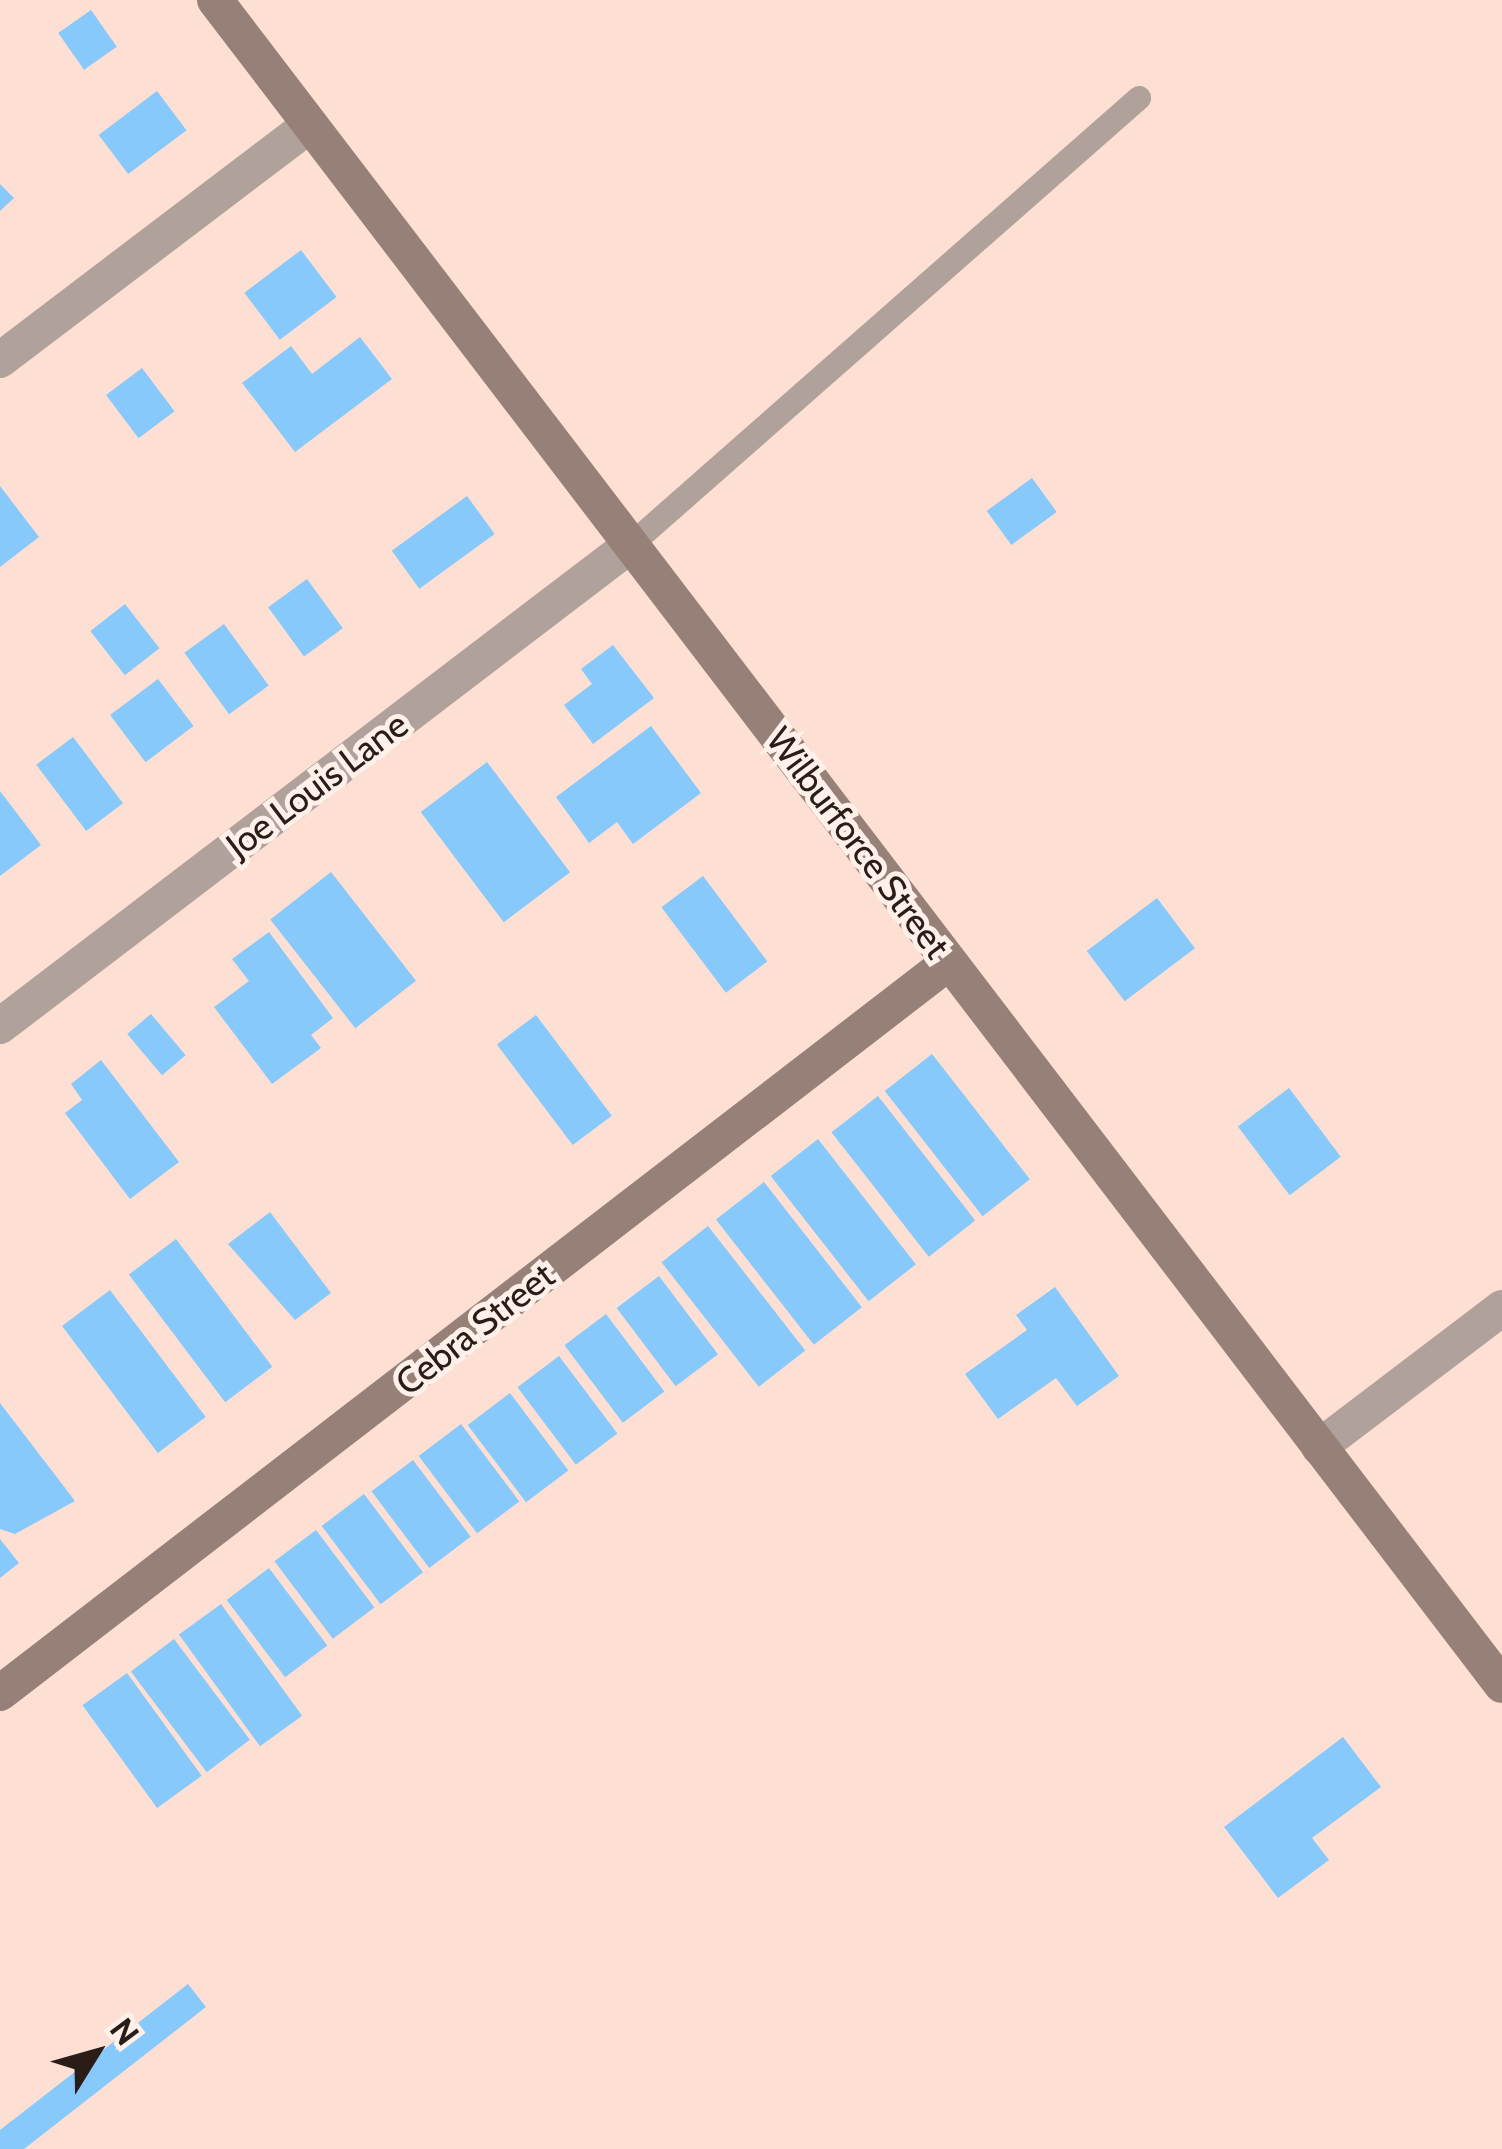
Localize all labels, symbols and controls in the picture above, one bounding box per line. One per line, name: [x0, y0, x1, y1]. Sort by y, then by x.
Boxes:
street label: Joe Louis Lane: [218, 703, 416, 867]
street label: Wilburforce Street: [757, 719, 959, 967]
street label: Cebra Street: [387, 1254, 563, 1404]
north arrow: [36, 1993, 156, 2113]
text: N: [102, 2010, 148, 2053]

